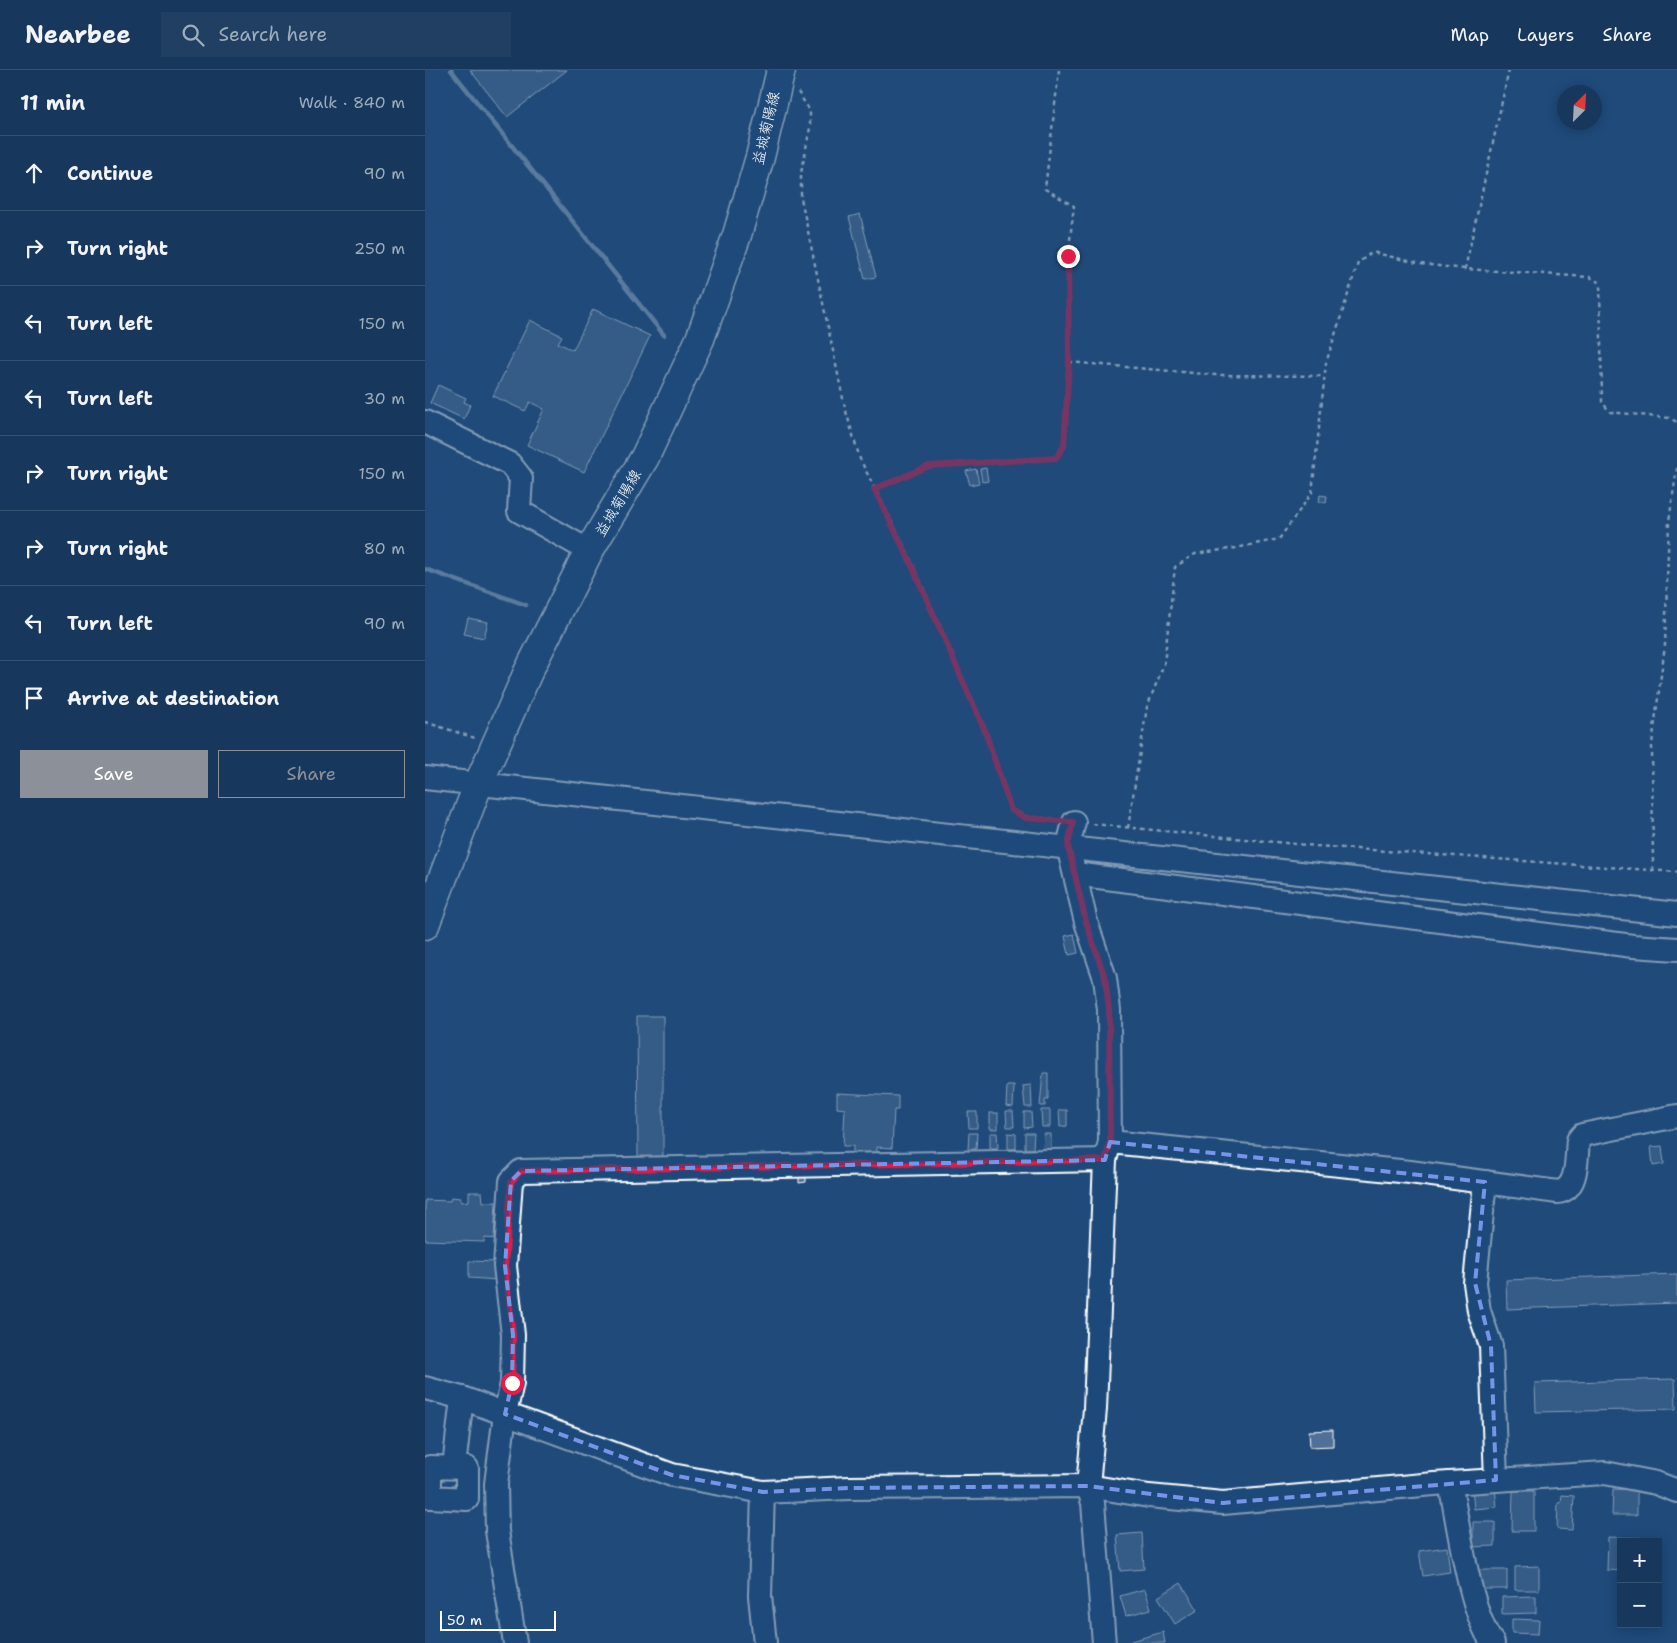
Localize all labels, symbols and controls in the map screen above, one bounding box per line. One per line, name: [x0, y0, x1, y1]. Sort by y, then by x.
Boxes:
search box: [161, 12, 511, 57]
text: Nearbee: [25, 19, 131, 51]
icon: search: [179, 21, 207, 49]
text: Search here: [219, 22, 327, 47]
text: Map: [1451, 23, 1489, 47]
text: Layers: [1517, 23, 1574, 47]
text: Share: [1602, 23, 1652, 47]
north arrow: [1557, 85, 1602, 130]
text: 11 min: [20, 89, 85, 117]
street label: 益城菊陽線: [748, 89, 784, 167]
text: Walk · 840 m: [299, 92, 405, 113]
icon: ahead: [20, 159, 48, 187]
text: Continue: [67, 161, 153, 186]
text: 90 m: [364, 163, 405, 184]
icon: right: [20, 234, 48, 262]
text: Turn right: [67, 236, 168, 261]
text: 250 m: [354, 238, 405, 259]
route end: [1057, 245, 1080, 268]
icon: left: [20, 309, 48, 337]
text: Turn left: [67, 311, 153, 336]
text: 150 m: [358, 313, 405, 334]
icon: left: [20, 384, 48, 412]
text: Turn left: [67, 386, 153, 411]
text: 30 m: [364, 388, 405, 409]
icon: right: [20, 459, 48, 487]
text: Turn right: [67, 461, 168, 486]
text: 150 m: [358, 463, 405, 484]
street label: 益城菊陽線: [590, 466, 646, 540]
icon: right: [20, 534, 48, 562]
text: Turn right: [67, 536, 168, 561]
text: 80 m: [364, 538, 405, 559]
icon: left: [20, 609, 48, 637]
text: Turn left: [67, 611, 153, 636]
text: 90 m: [364, 613, 405, 634]
icon: arrive: [20, 684, 48, 712]
text: Arrive at destination: [67, 686, 279, 711]
button: Save: [20, 750, 208, 798]
button: Share: [218, 750, 405, 798]
route start: [501, 1372, 524, 1395]
map controls: [1617, 1538, 1662, 1628]
button: +: [1617, 1538, 1662, 1583]
button: −: [1617, 1583, 1662, 1628]
scale bar: [440, 1608, 556, 1631]
text: 50 m: [447, 1611, 482, 1629]

